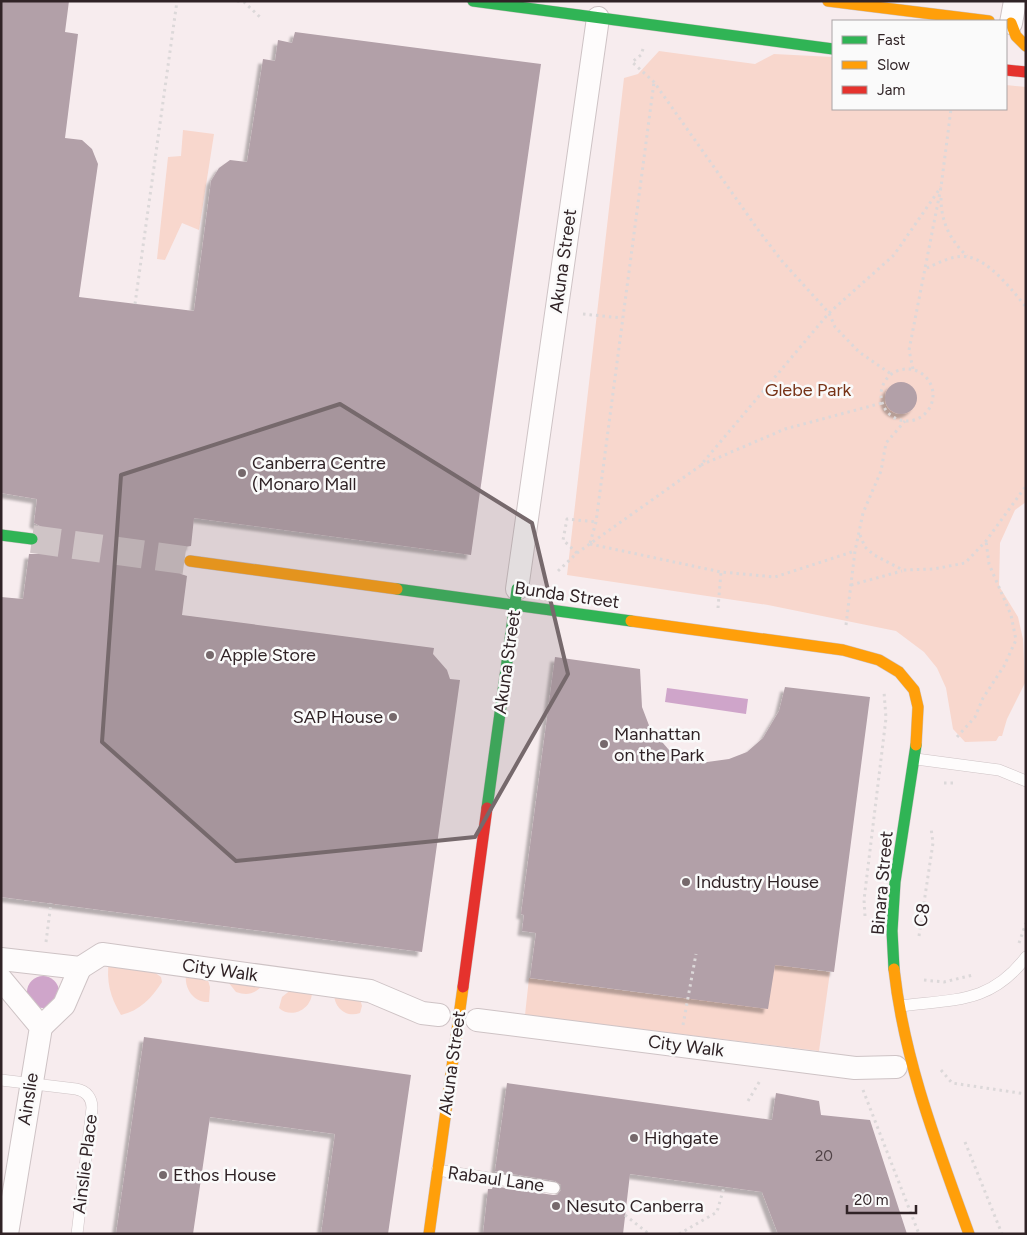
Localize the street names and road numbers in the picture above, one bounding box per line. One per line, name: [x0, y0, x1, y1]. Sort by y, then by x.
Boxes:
street label: Akuna Street: [545, 207, 581, 315]
street label: Bunda Street: [513, 577, 621, 613]
street label: Akuna Street: [489, 608, 525, 716]
street label: Binara Street: [866, 830, 898, 936]
street label: C8: [909, 901, 935, 929]
street label: City Walk: [181, 954, 260, 986]
street label: Akuna Street: [434, 1009, 470, 1117]
street label: City Walk: [647, 1030, 725, 1062]
street label: Ainslie: [13, 1071, 43, 1127]
street label: Ainslie Place: [68, 1113, 102, 1215]
street label: Rabaul Lane: [446, 1161, 546, 1197]

